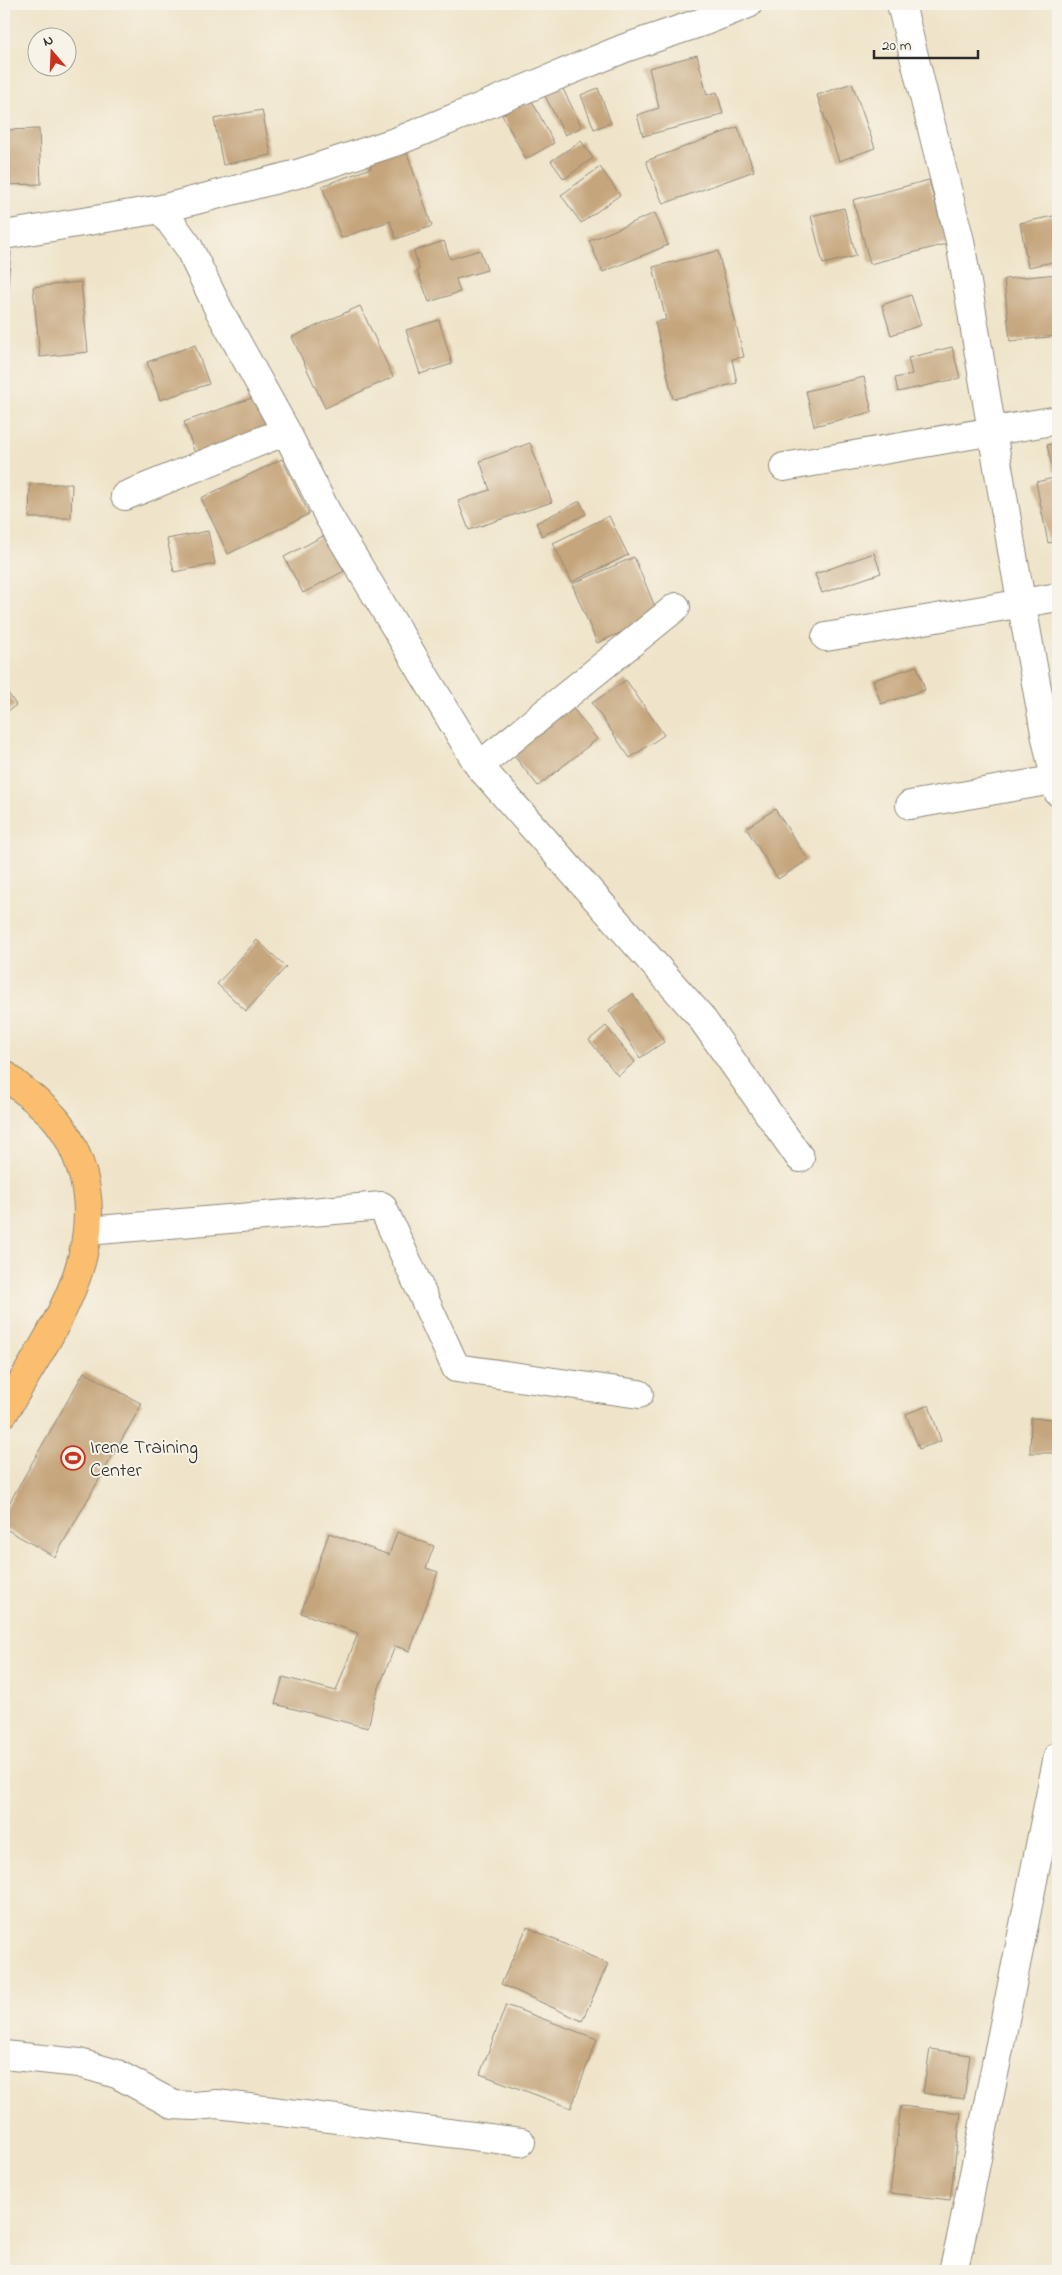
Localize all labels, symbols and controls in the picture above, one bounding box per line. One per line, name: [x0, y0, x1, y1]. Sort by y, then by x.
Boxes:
north arrow: [28, 28, 78, 78]
scale bar: [874, 28, 978, 60]
text: N: [40, 30, 56, 53]
text: 20 m: [882, 35, 912, 57]
place label: Irene Training Center: [90, 1434, 198, 1486]
sports icon: Irene Training Center: [60, 1445, 86, 1471]

